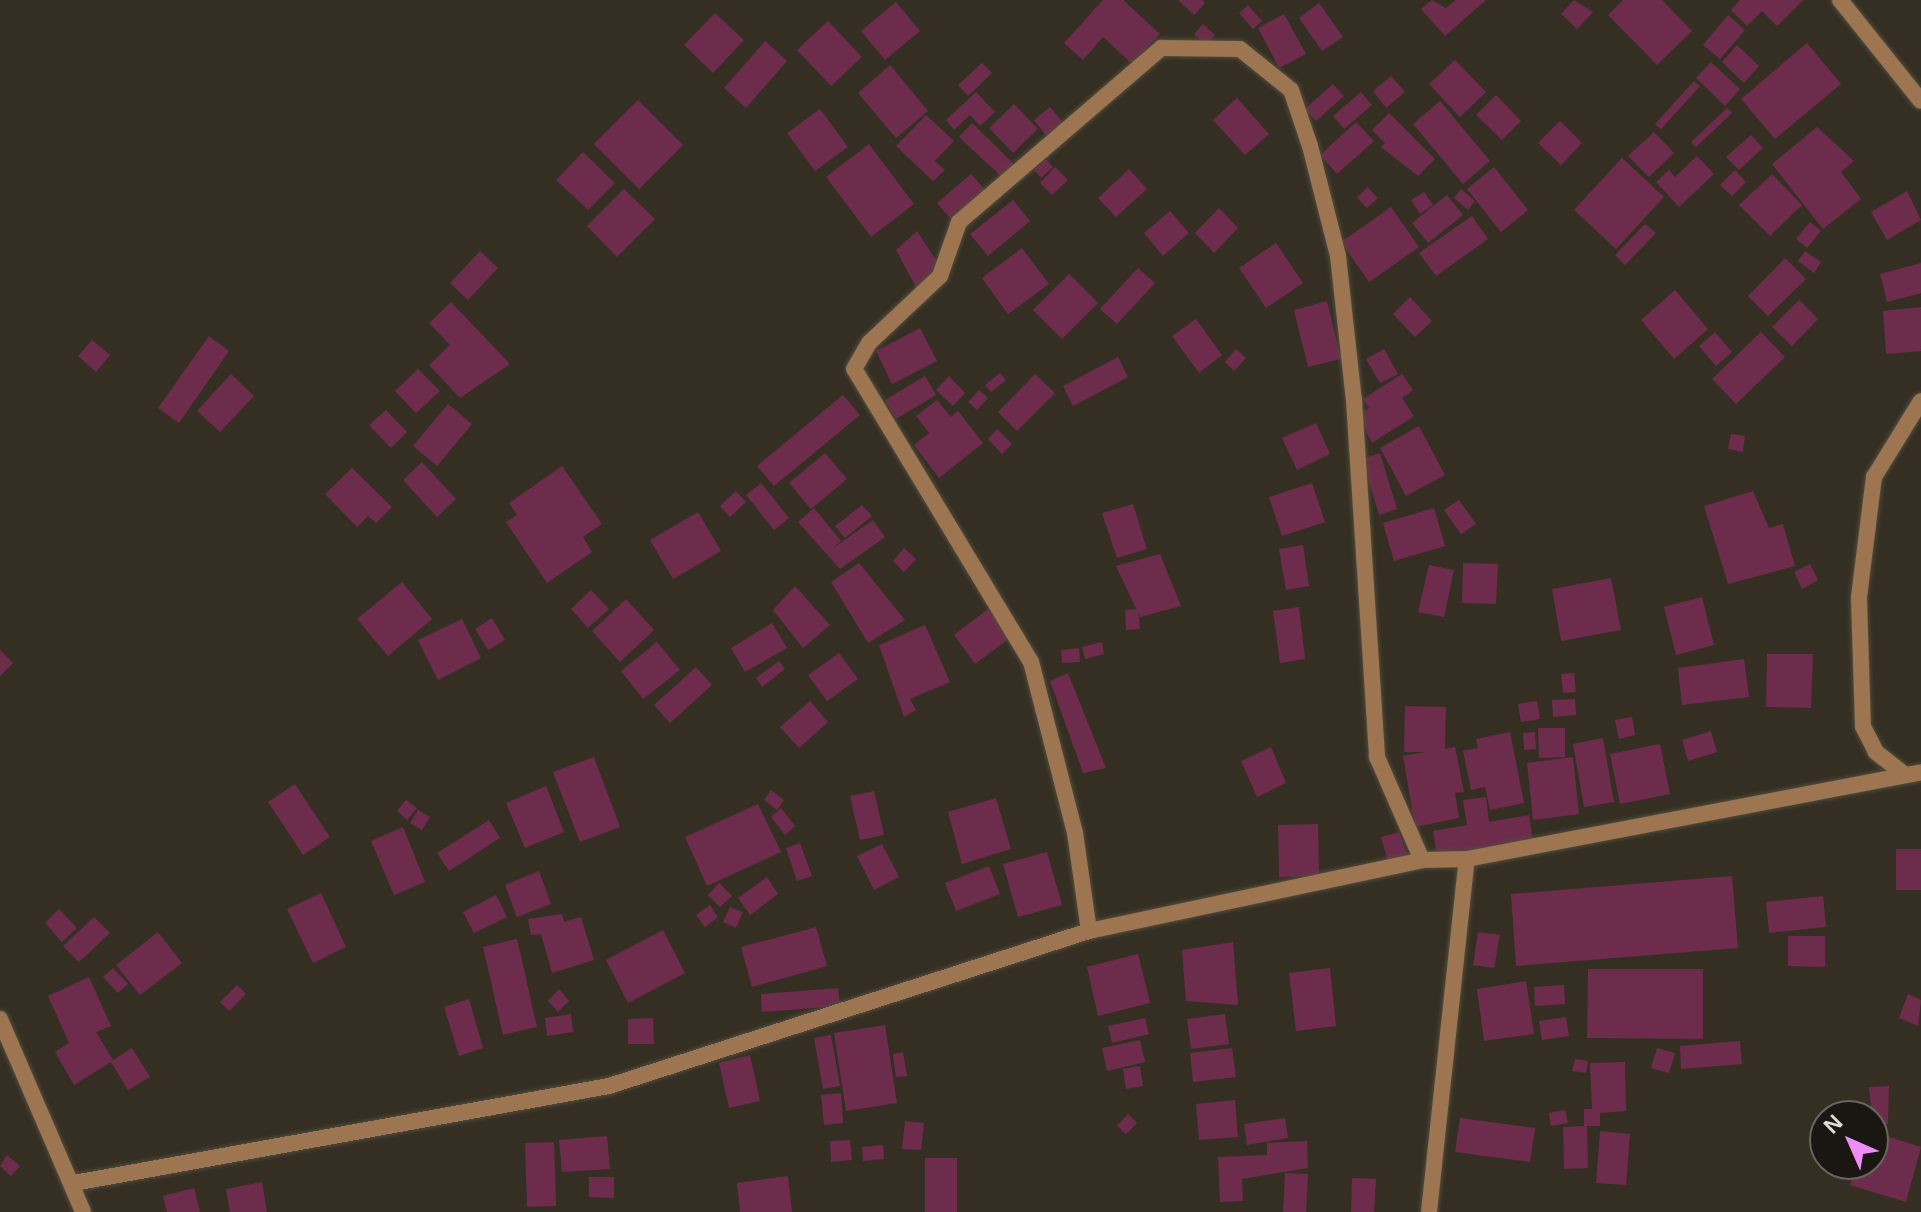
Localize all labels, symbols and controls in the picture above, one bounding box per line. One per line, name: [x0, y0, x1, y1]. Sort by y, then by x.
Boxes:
north arrow: [1809, 1100, 1889, 1180]
text: N: [1819, 1110, 1848, 1139]

